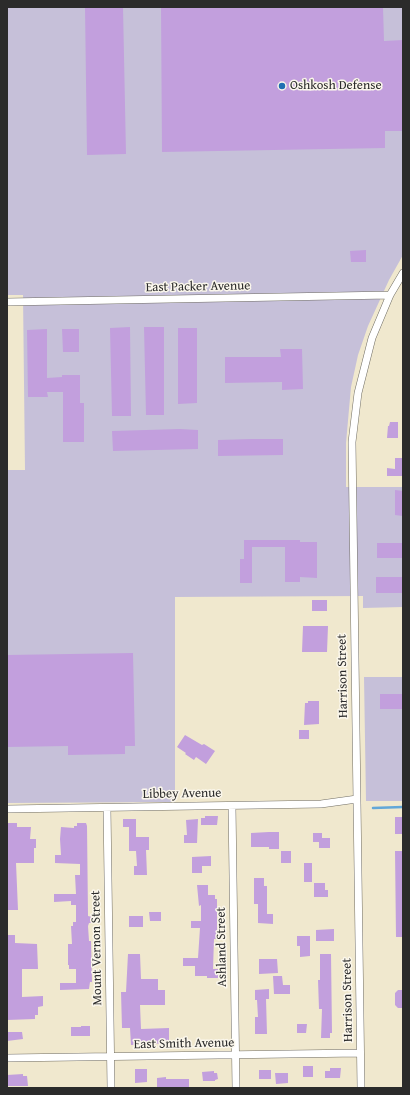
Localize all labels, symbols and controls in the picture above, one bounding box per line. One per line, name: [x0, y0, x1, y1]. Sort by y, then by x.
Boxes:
place label: Oshkosh Defense: [290, 78, 381, 94]
marker: Oshkosh Defense: [277, 81, 287, 91]
street label: East Packer Avenue: [146, 278, 250, 296]
street label: Harrison Street: [334, 634, 352, 718]
street label: Libbey Avenue: [142, 786, 222, 802]
street label: Mount Vernon Street: [88, 890, 106, 1006]
street label: Ashland Street: [214, 907, 230, 987]
street label: Harrison Street: [339, 958, 357, 1042]
street label: East Smith Avenue: [134, 1035, 234, 1053]

